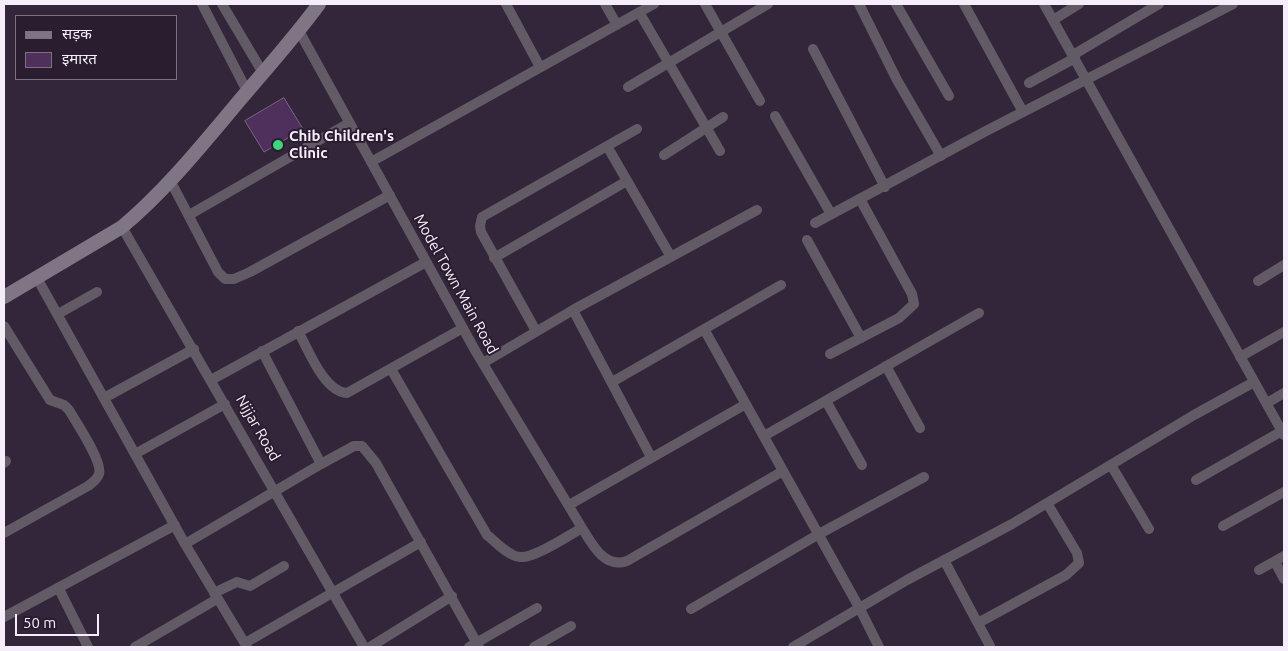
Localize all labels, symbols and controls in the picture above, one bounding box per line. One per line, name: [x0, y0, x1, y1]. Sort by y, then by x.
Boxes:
legend: [15, 15, 178, 80]
text: सड़क: [62, 25, 92, 42]
text: इमारत: [62, 50, 97, 67]
place label: Chib Children's Clinic: [289, 127, 394, 162]
marker: Chib Children's Clinic: [271, 138, 285, 152]
street label: Model Town Main Road: [410, 211, 502, 357]
street label: Nijjar Road: [232, 392, 284, 464]
scale bar: [18, 604, 101, 636]
text: 50 m: [23, 614, 56, 631]

